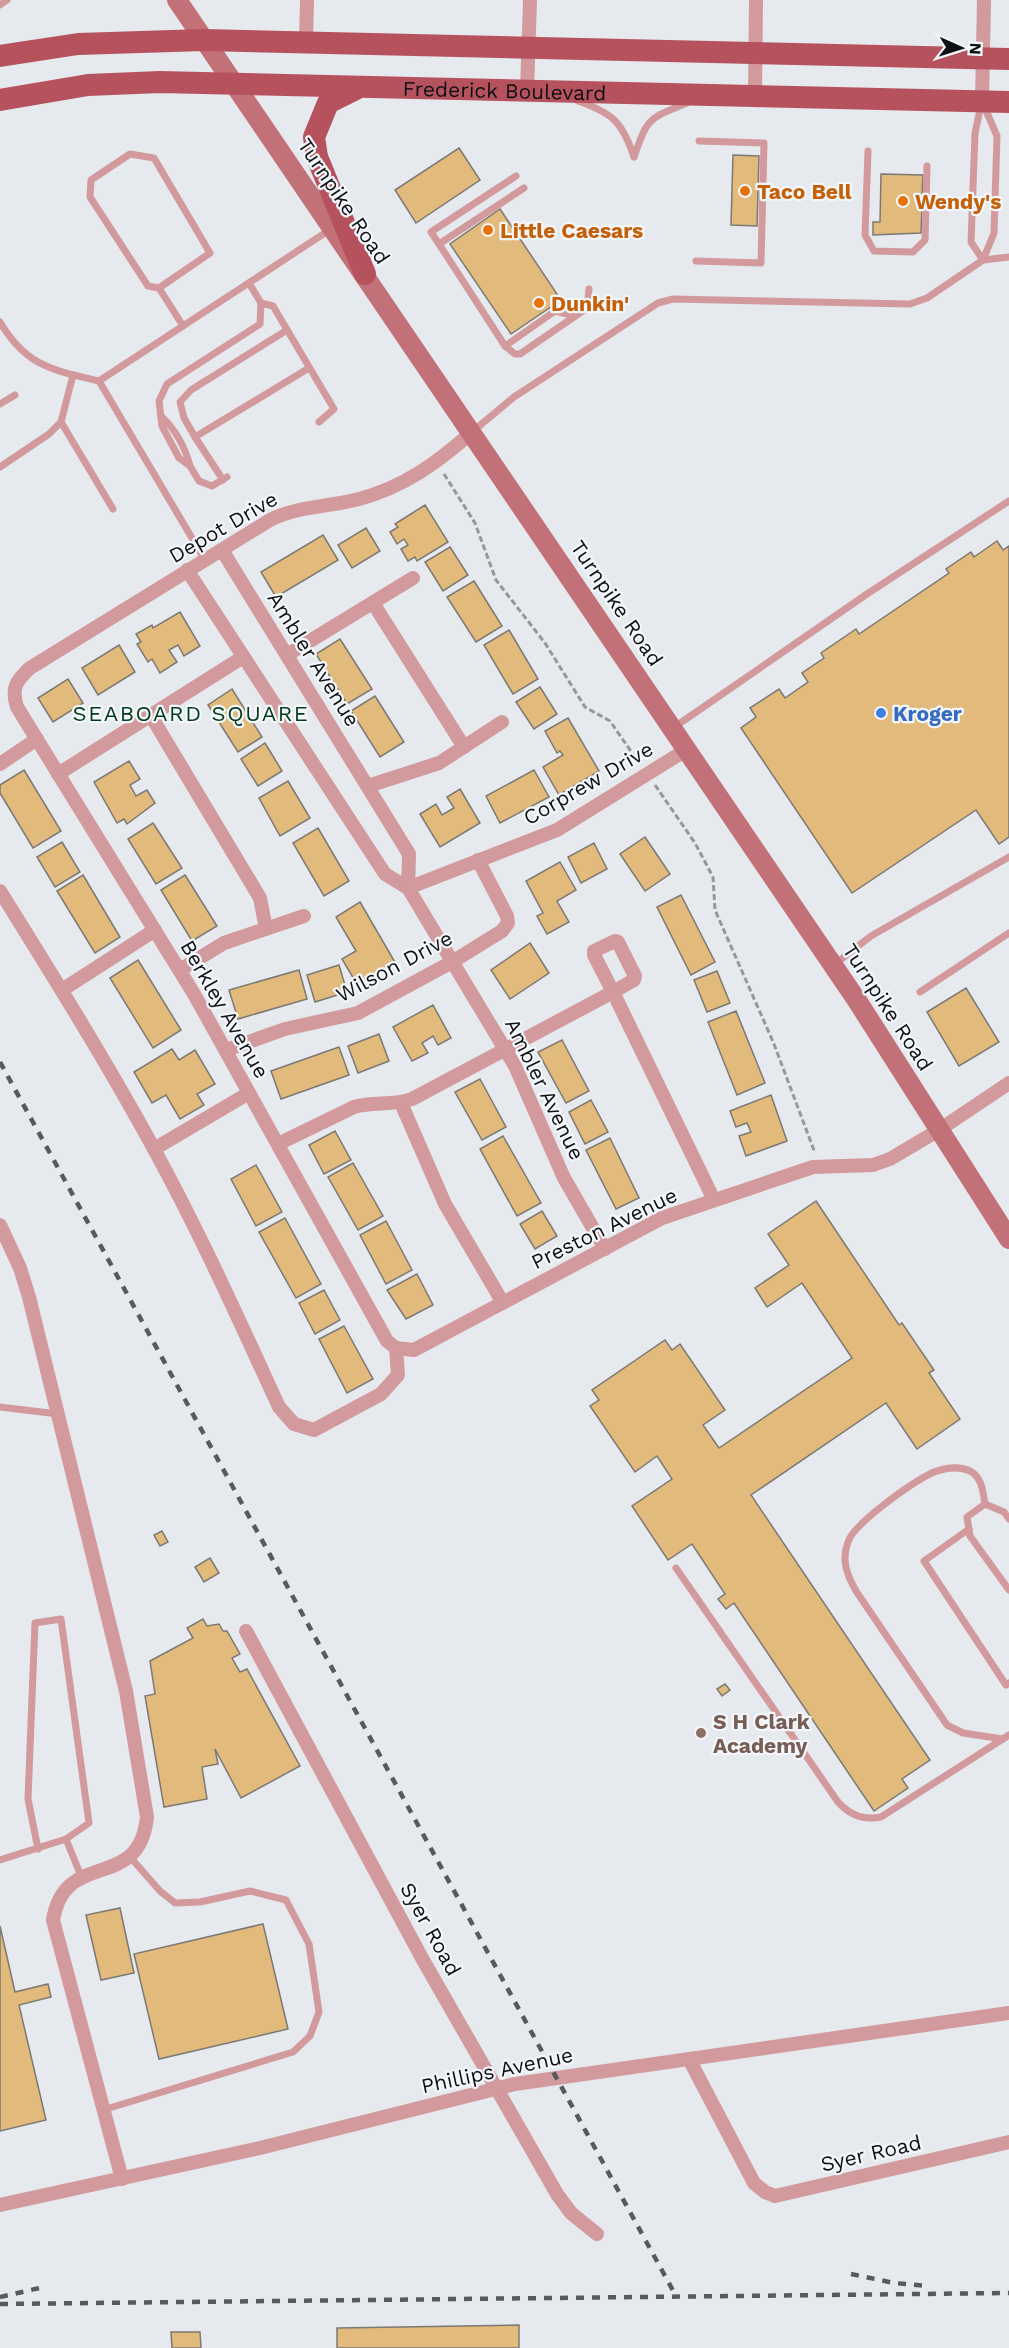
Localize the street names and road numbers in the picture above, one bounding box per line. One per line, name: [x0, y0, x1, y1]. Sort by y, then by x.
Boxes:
street label: Frederick Boulevard: [402, 75, 607, 105]
street label: Turnpike Road: [293, 133, 395, 269]
street label: Depot Drive: [164, 486, 282, 568]
street label: Turnpike Road: [566, 535, 668, 671]
street label: Ambler Avenue: [263, 587, 365, 731]
street label: Corprew Drive: [519, 736, 657, 830]
street label: Wilson Drive: [332, 925, 456, 1007]
street label: Berkley Avenue: [175, 936, 275, 1082]
street label: Turnpike Road: [838, 939, 938, 1075]
street label: Ambler Avenue: [500, 1014, 590, 1164]
street label: Preston Avenue: [527, 1182, 681, 1274]
street label: Syer Road: [395, 1878, 467, 1980]
street label: Phillips Avenue: [419, 2042, 575, 2098]
street label: Syer Road: [818, 2129, 924, 2177]

